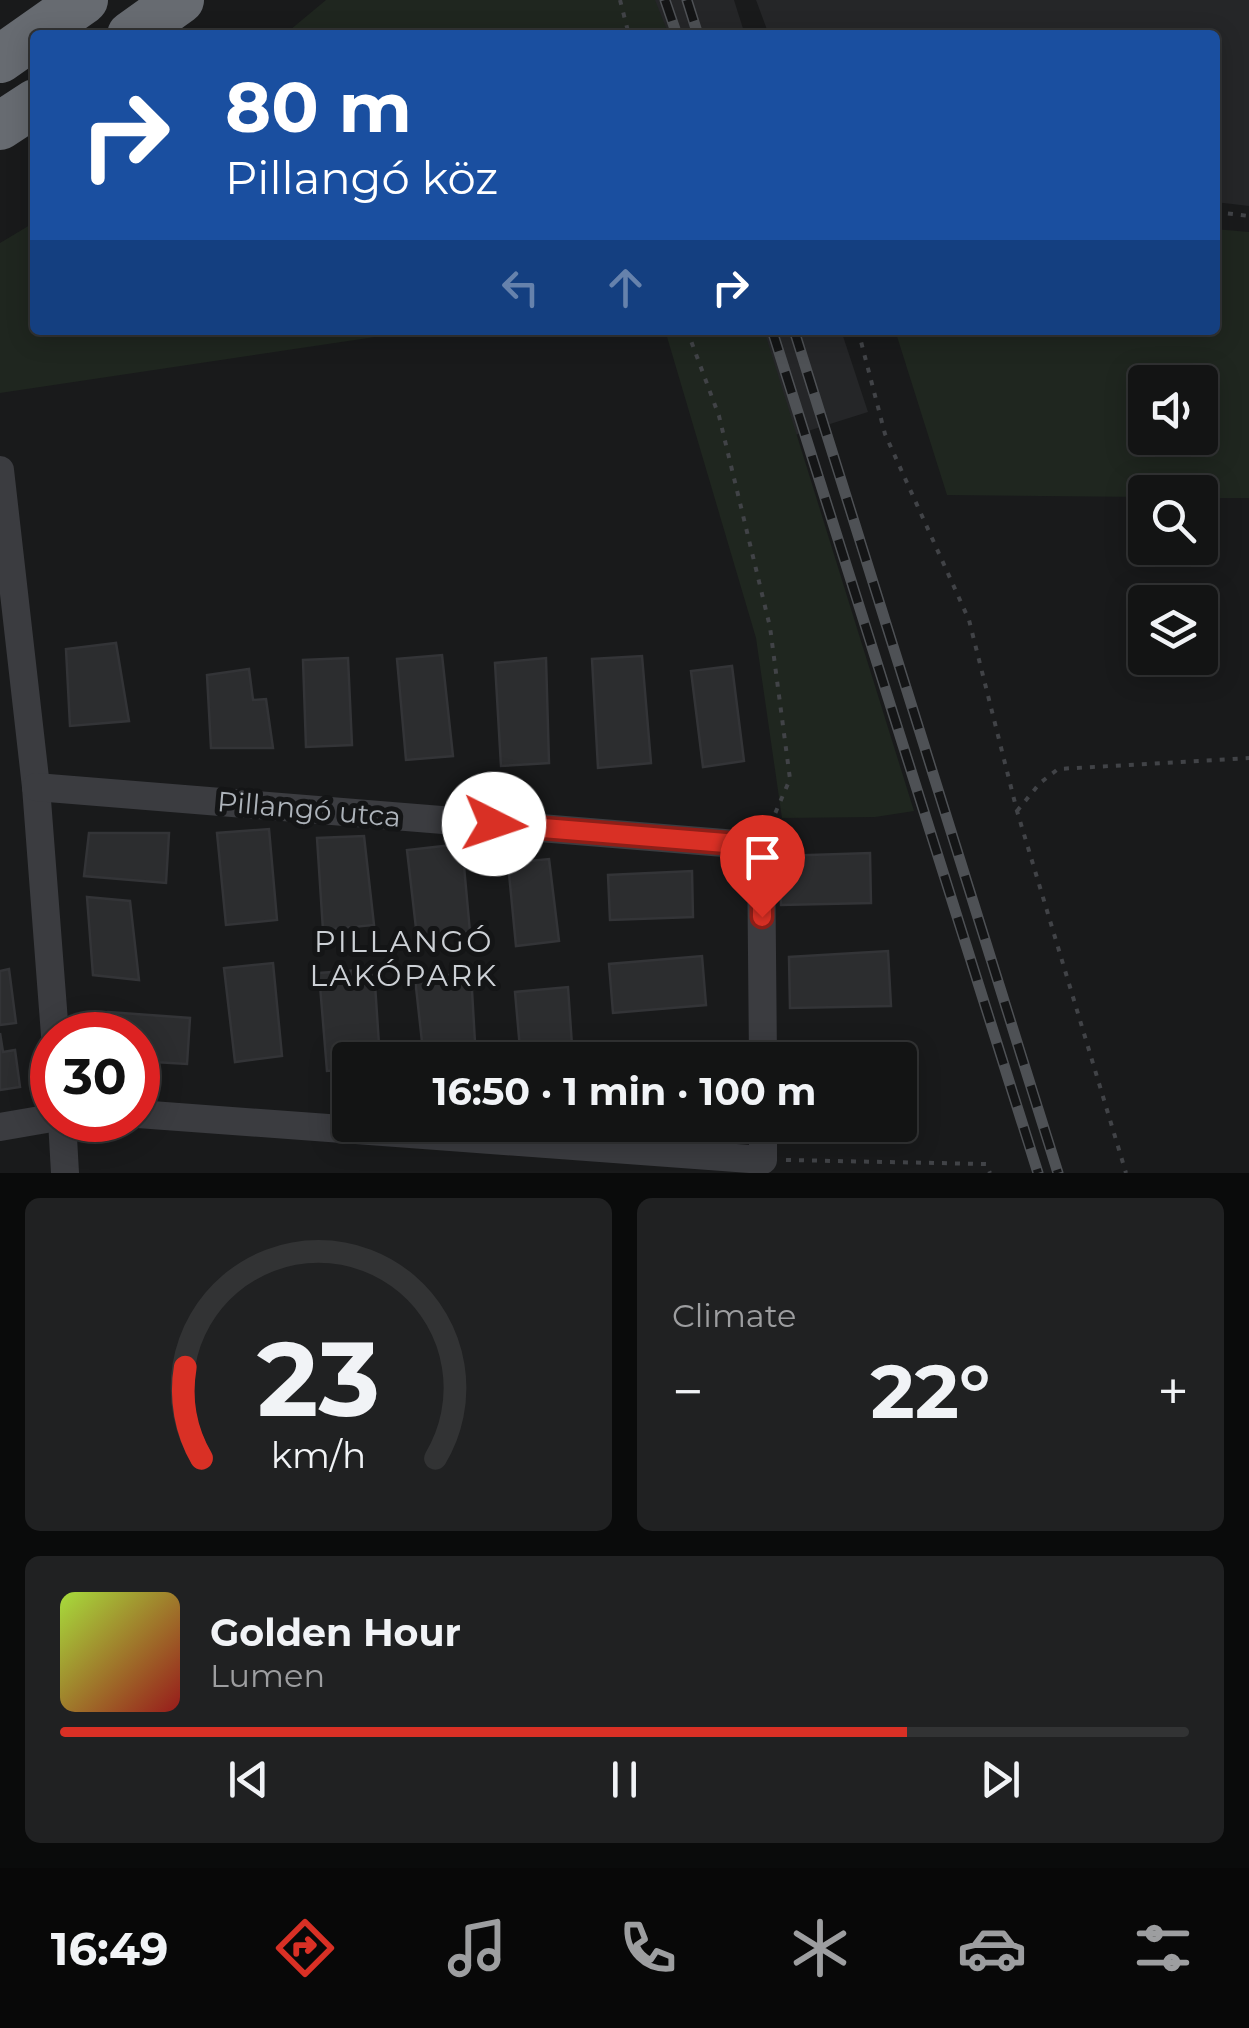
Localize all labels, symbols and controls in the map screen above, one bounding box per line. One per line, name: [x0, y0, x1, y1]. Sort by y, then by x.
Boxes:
text: 80 m: [225, 64, 412, 150]
icon: right: [60, 70, 190, 200]
text: Pillangó köz: [225, 150, 498, 205]
icon: left: [493, 260, 548, 315]
icon: ahead: [598, 260, 653, 315]
icon: right: [703, 260, 758, 315]
map controls: [1128, 365, 1218, 675]
button: sound: [1128, 365, 1218, 455]
button: search: [1128, 475, 1218, 565]
button: layers: [1128, 585, 1218, 675]
position arrow: [442, 772, 546, 876]
street label: Pillangó utca: [216, 784, 402, 834]
pin: [720, 815, 805, 918]
icon: arrive: [735, 830, 790, 885]
district label: PILLANGÓ LAKÓPARK: [309, 923, 499, 994]
speed limit sign: 30: [30, 1012, 160, 1142]
text: 16:50 · 1 min · 100 m: [433, 1068, 816, 1115]
text: Climate: [672, 1296, 796, 1335]
text: 23: [257, 1315, 380, 1442]
text: 22°: [871, 1345, 990, 1437]
text: −: [672, 1358, 704, 1425]
text: +: [1157, 1358, 1189, 1425]
text: km/h: [271, 1433, 366, 1477]
text: Golden Hour: [210, 1609, 461, 1656]
text: Lumen: [210, 1656, 325, 1695]
icon: previous: [221, 1752, 276, 1807]
icon: pause: [597, 1752, 652, 1807]
icon: next: [973, 1752, 1028, 1807]
icon: directions: [270, 1913, 340, 1983]
icon: music: [442, 1913, 512, 1983]
icon: phone: [613, 1913, 683, 1983]
icon: climate: [785, 1913, 855, 1983]
icon: car: [957, 1913, 1027, 1983]
icon: filters: [1128, 1913, 1198, 1983]
text: 16:49: [51, 1921, 168, 1976]

